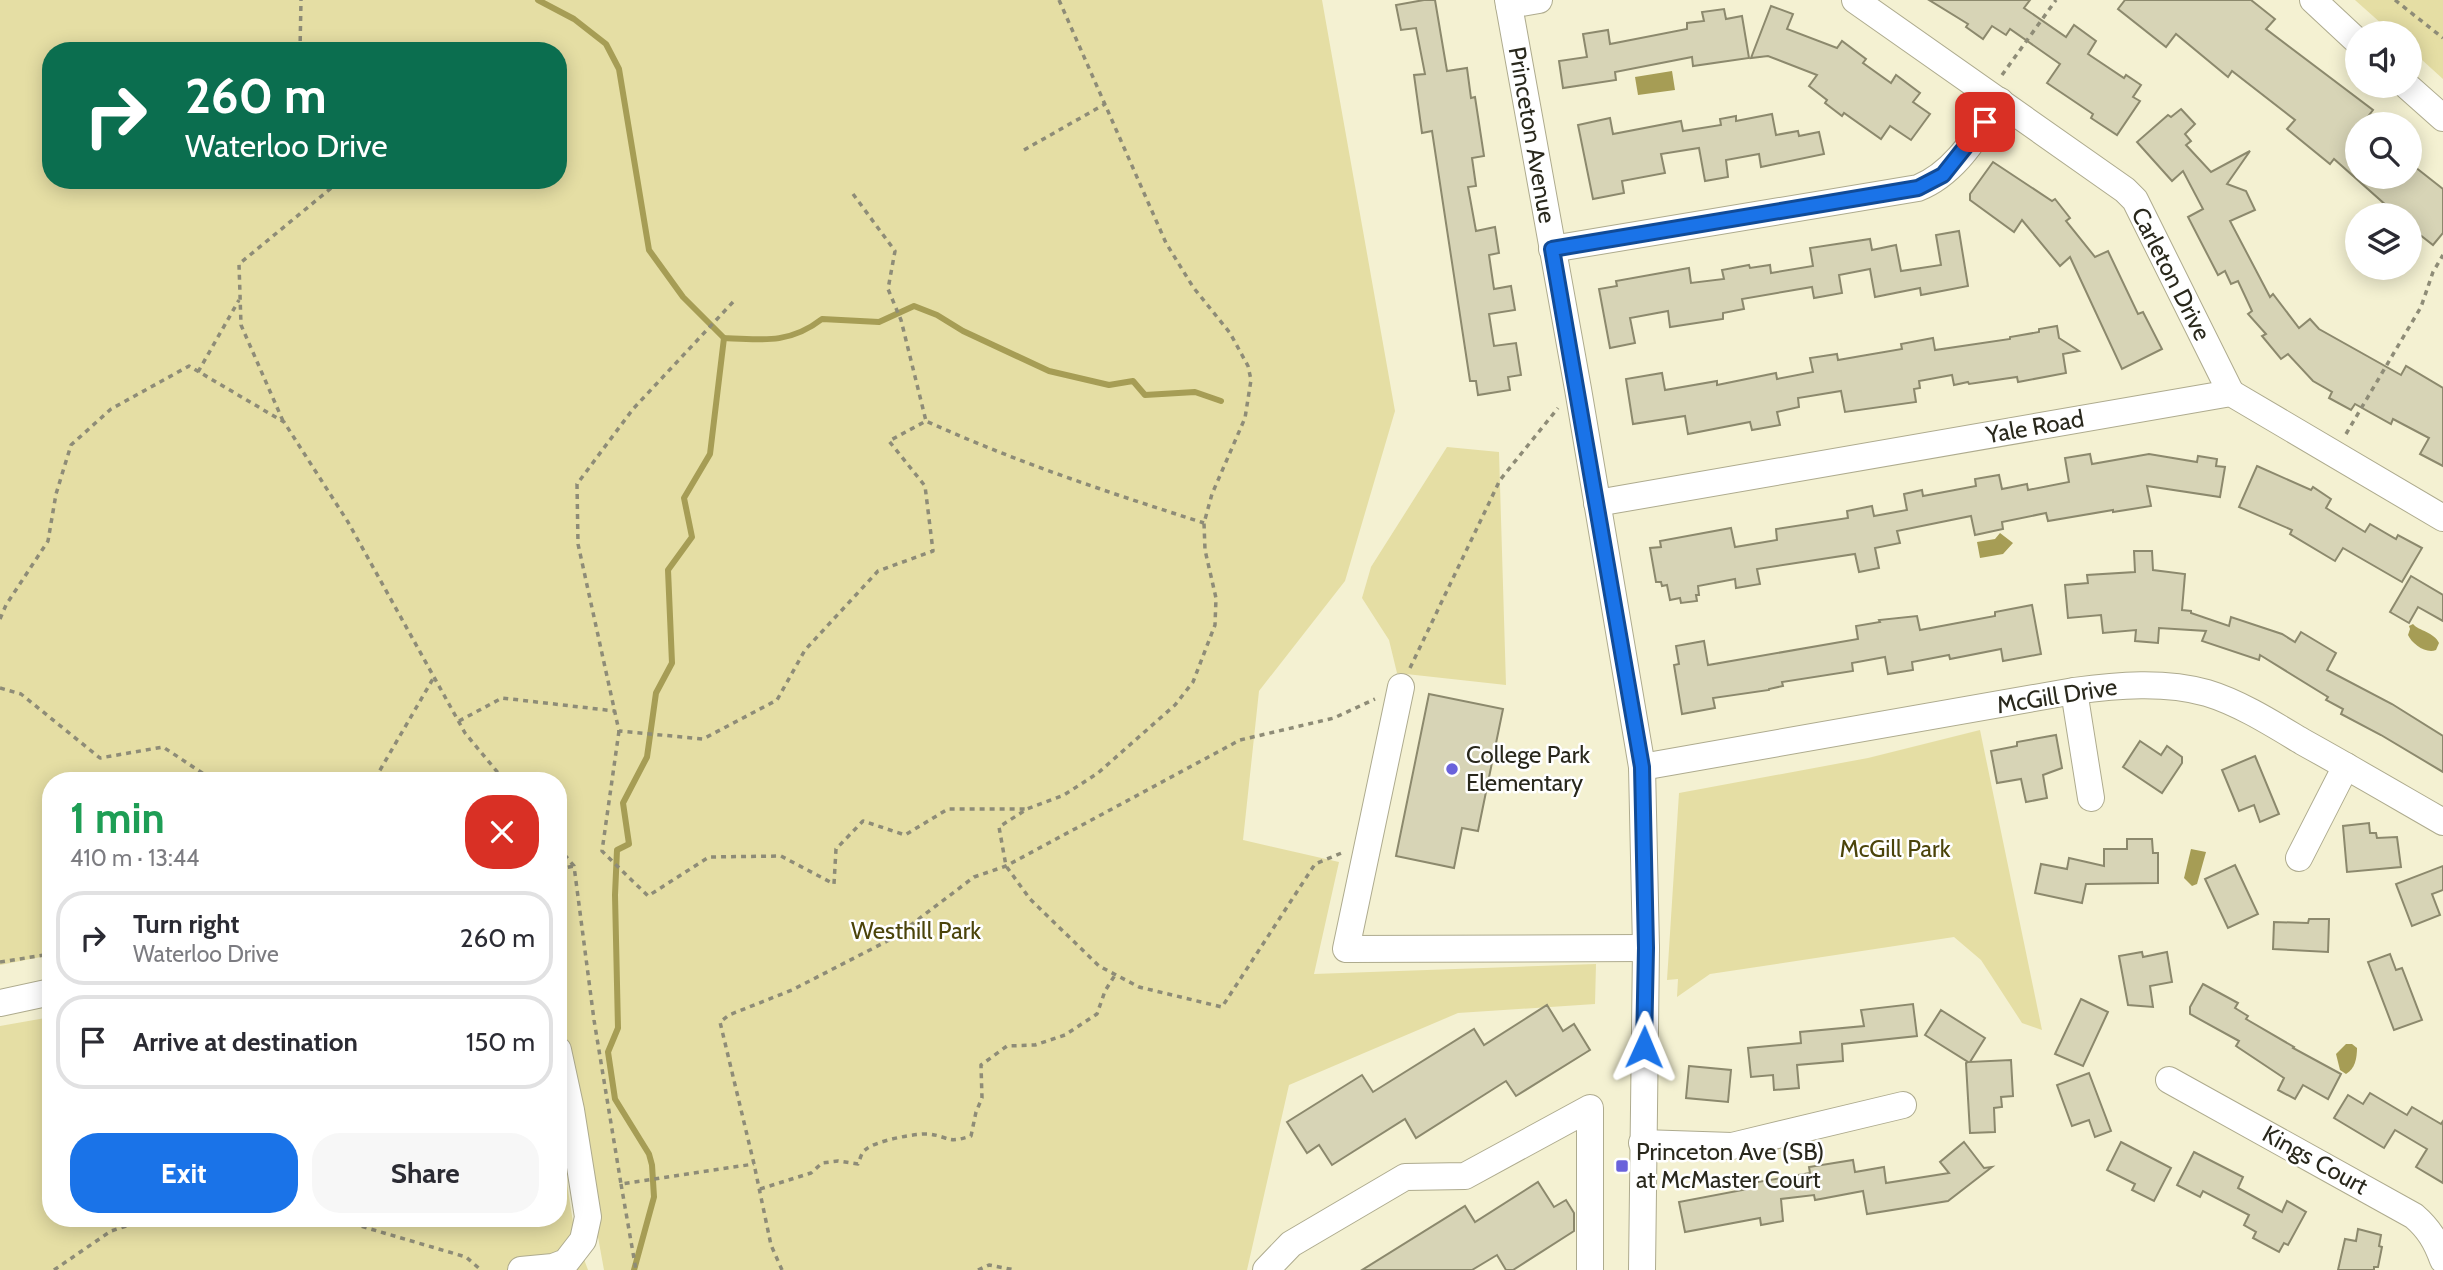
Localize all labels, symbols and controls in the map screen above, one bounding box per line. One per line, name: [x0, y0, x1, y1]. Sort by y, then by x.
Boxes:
map controls: [2345, 21, 2422, 280]
button: sound: [2345, 21, 2422, 98]
street label: Princeton Avenue: [1503, 44, 1562, 225]
text: 260 m: [185, 66, 327, 125]
icon: right: [70, 70, 161, 161]
pin: [1955, 92, 2015, 152]
icon: arrive: [1966, 103, 2004, 141]
button: search: [2345, 112, 2422, 189]
text: Waterloo Drive: [185, 126, 388, 165]
street label: Carleton Drive: [2125, 202, 2217, 345]
button: layers: [2345, 203, 2422, 280]
street label: Yale Road: [1983, 404, 2086, 450]
street label: McGill Drive: [1995, 672, 2119, 719]
place label: College Park Elementary: [1466, 740, 1590, 797]
marker: College Park Elementary: [1444, 761, 1460, 777]
text: 1 min: [70, 792, 165, 844]
button: close: [465, 795, 539, 869]
park label: McGill Park: [1840, 834, 1951, 863]
text: 410 m · 13:44: [70, 844, 199, 872]
text: Turn right: [133, 908, 239, 940]
park label: Westhill Park: [851, 916, 981, 945]
icon: right: [74, 919, 112, 957]
text: 260 m: [460, 922, 535, 954]
text: Waterloo Drive: [133, 940, 279, 968]
position arrow: [1607, 1010, 1681, 1084]
icon: arrive: [74, 1023, 112, 1061]
text: Arrive at destination: [133, 1026, 358, 1058]
text: 150 m: [466, 1026, 535, 1058]
street label: Kings Court: [2258, 1119, 2373, 1200]
button: Exit: [70, 1133, 298, 1213]
button: Share: [312, 1133, 539, 1213]
place label: Princeton Ave (SB) at McMaster Court: [1636, 1137, 1824, 1194]
marker: Princeton Ave (SB) at McMaster Court: [1614, 1158, 1630, 1174]

